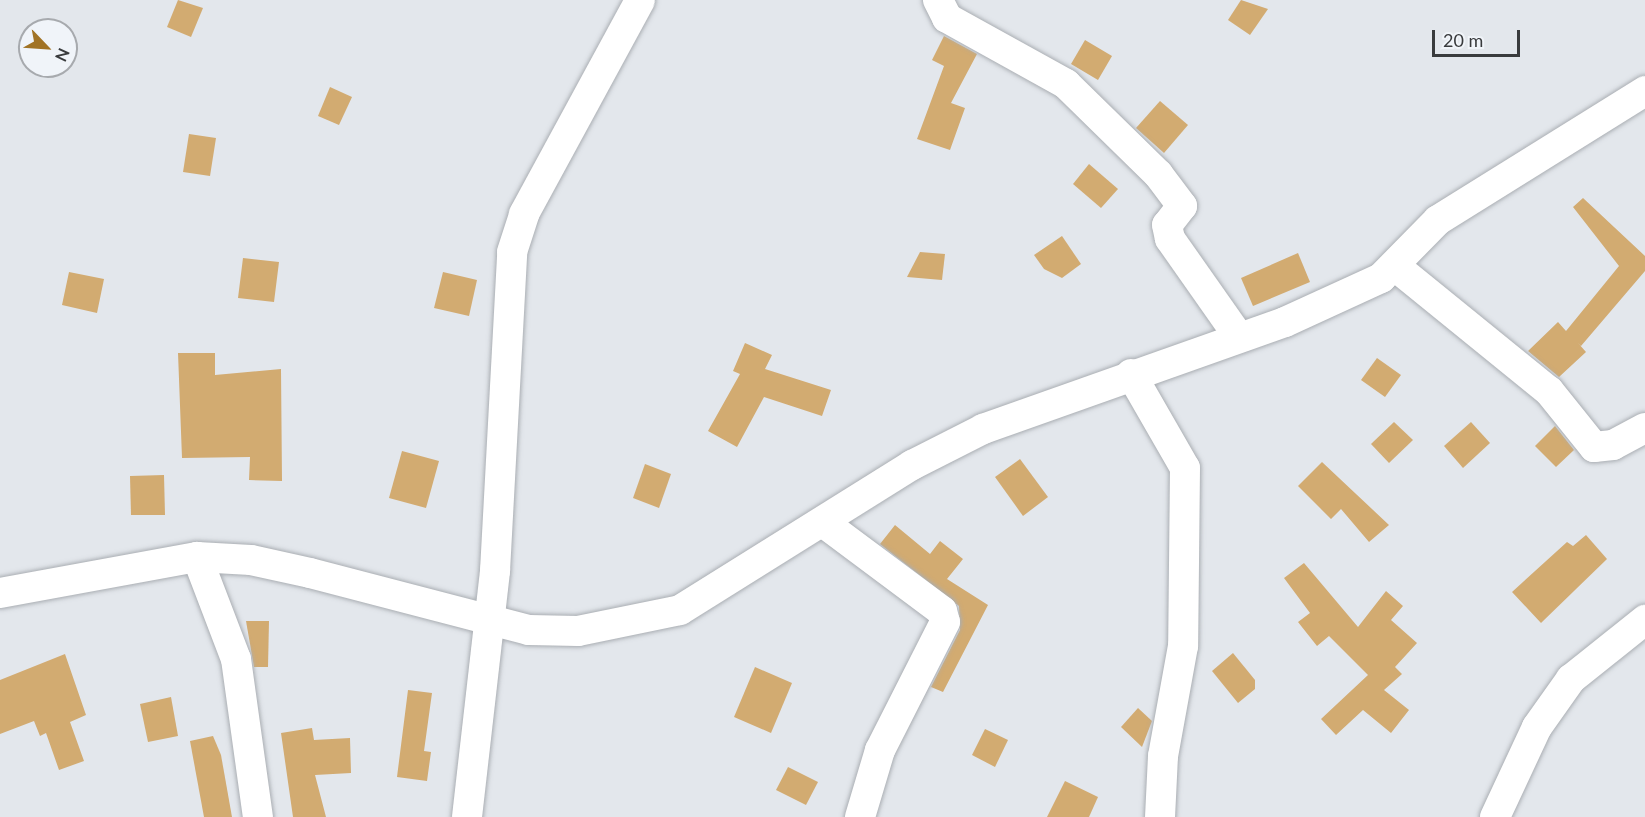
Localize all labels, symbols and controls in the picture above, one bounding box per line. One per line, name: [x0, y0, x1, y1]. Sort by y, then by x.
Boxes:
north arrow: [18, 18, 78, 78]
scale bar: [1435, 18, 1524, 56]
text: 20 m: [1443, 29, 1483, 51]
text: N: [52, 45, 74, 65]

